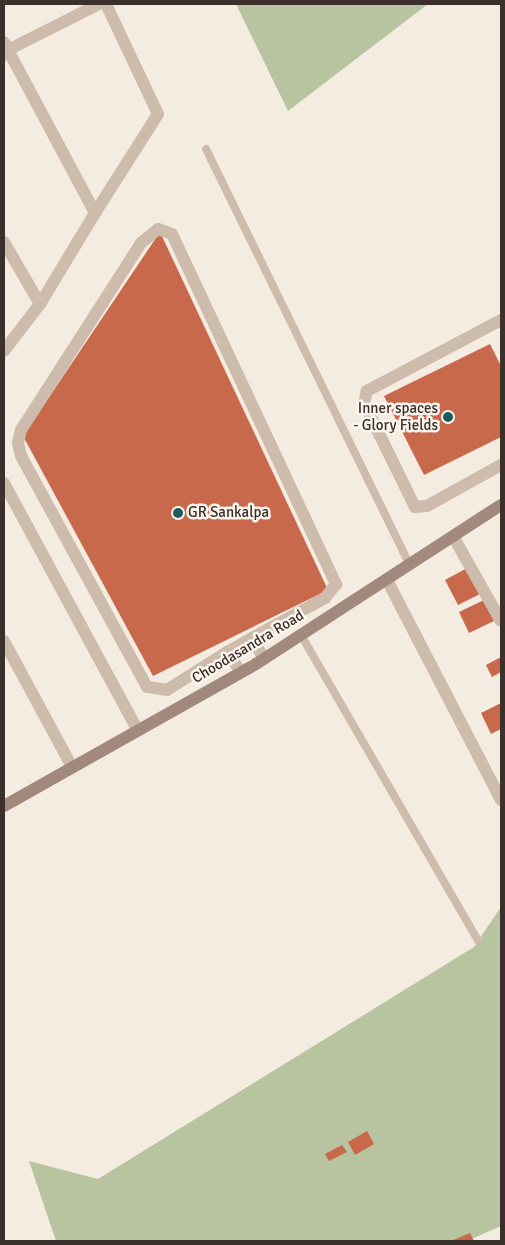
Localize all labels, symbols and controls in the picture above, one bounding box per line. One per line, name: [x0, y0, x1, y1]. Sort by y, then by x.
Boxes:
place label: Inner spaces - Glory Fields: [353, 399, 438, 434]
marker: Inner spaces - Glory Fields: [442, 411, 454, 423]
place label: GR Sankalpa: [188, 504, 269, 522]
marker: GR Sankalpa: [172, 507, 184, 519]
street label: Choodasandra Road: [189, 607, 307, 687]

